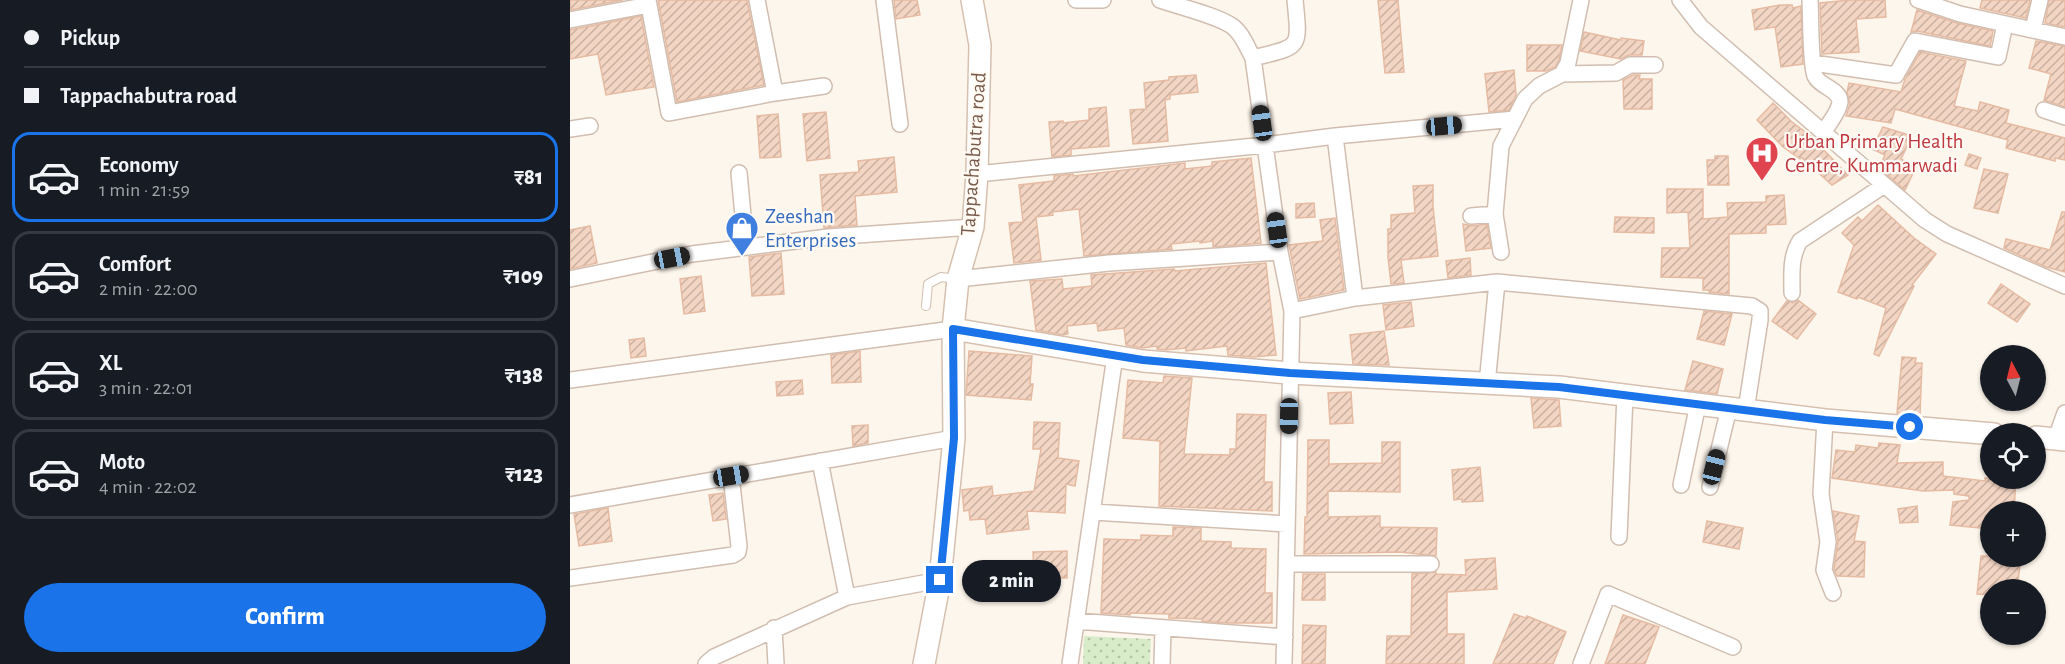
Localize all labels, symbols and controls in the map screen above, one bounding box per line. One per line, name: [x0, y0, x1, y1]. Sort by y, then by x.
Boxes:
text: Pickup: [60, 27, 120, 49]
street label: Tappachabutra road: [957, 71, 990, 237]
text: Tappachabutra road: [60, 85, 237, 107]
car: [1251, 104, 1273, 142]
car: [1425, 115, 1463, 137]
place label: Urban Primary Health Centre, Kummarwadi: [1785, 131, 1964, 176]
hospital icon: Urban Primary Health Centre, Kummarwadi: [1744, 135, 1780, 182]
icon: car: [27, 150, 81, 204]
text: Economy: [99, 154, 179, 176]
text: ₹81: [514, 166, 543, 188]
text: 1 min · 21:59: [99, 180, 190, 200]
place label: Zeeshan Enterprises: [765, 206, 856, 251]
shop icon: Zeeshan Enterprises: [724, 210, 760, 257]
car: [1266, 211, 1288, 249]
car: [653, 246, 691, 270]
icon: car: [27, 249, 81, 303]
text: Comfort: [99, 253, 171, 275]
text: ₹109: [503, 265, 543, 287]
text: 2 min · 22:00: [99, 279, 198, 299]
north arrow: [1980, 345, 2046, 411]
map controls: [1980, 345, 2046, 645]
icon: car: [27, 348, 81, 402]
text: XL: [99, 352, 122, 374]
text: ₹138: [505, 364, 543, 386]
text: 3 min · 22:01: [99, 378, 193, 398]
car: [1280, 398, 1298, 434]
route start: [1896, 413, 1923, 440]
button: locate: [1980, 423, 2046, 489]
icon: car: [27, 447, 81, 501]
car: [1701, 447, 1727, 487]
text: Moto: [99, 451, 145, 473]
text: ₹123: [505, 463, 543, 485]
car: [712, 464, 750, 488]
text: 4 min · 22:02: [99, 477, 197, 497]
button: +: [1980, 501, 2046, 567]
callout: 2 min: [961, 559, 1060, 601]
route end: [926, 566, 953, 593]
text: 2 min: [989, 571, 1034, 591]
button: −: [1980, 579, 2046, 645]
button: Confirm: [24, 583, 546, 652]

